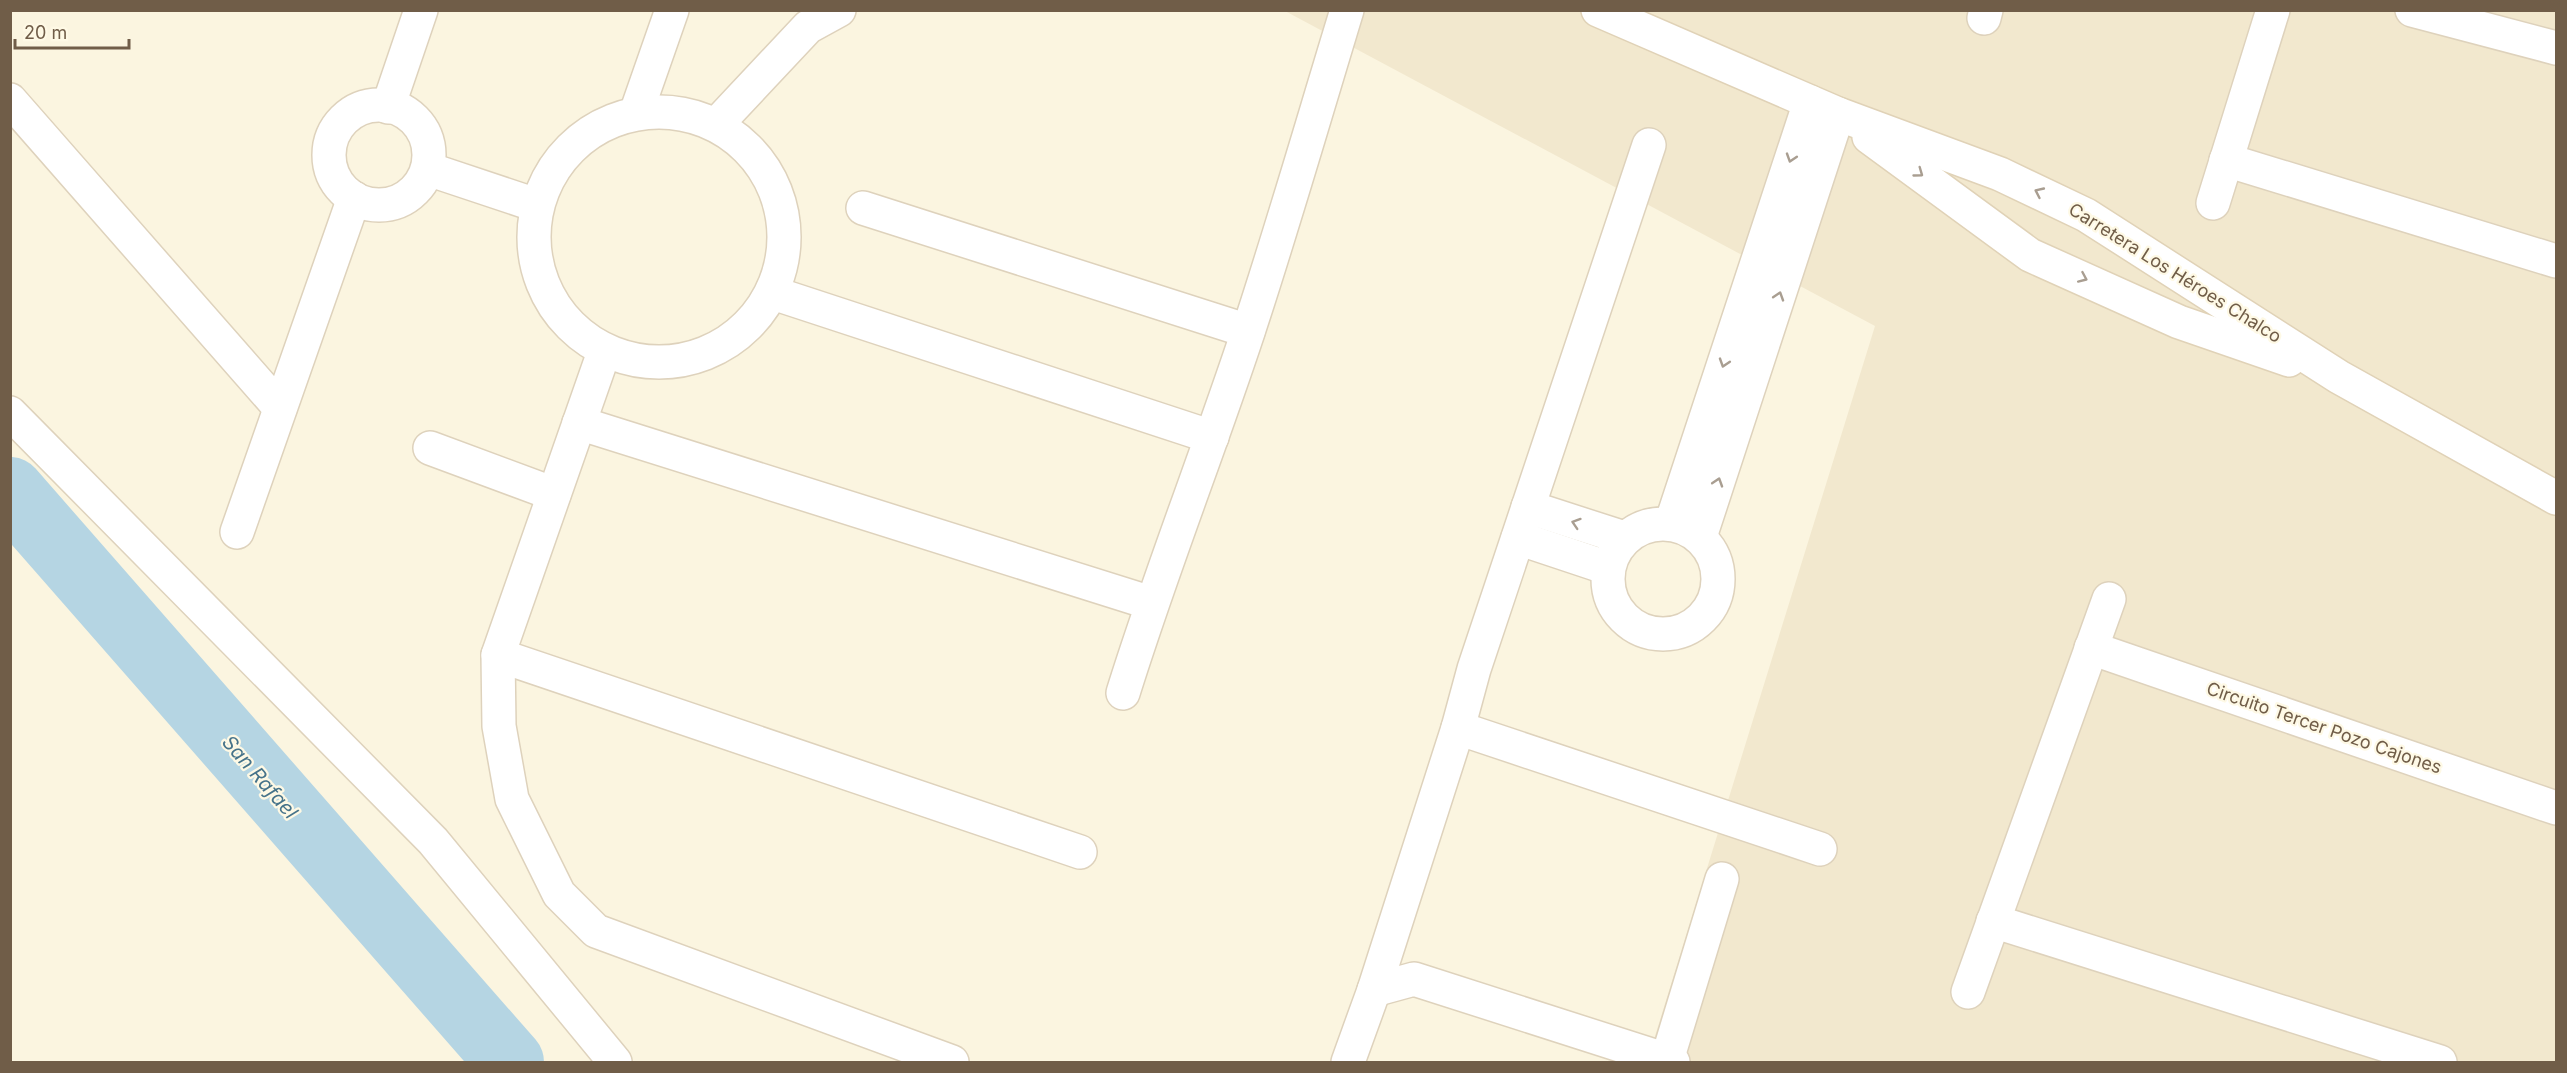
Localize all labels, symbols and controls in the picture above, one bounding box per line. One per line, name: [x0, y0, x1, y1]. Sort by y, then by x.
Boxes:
scale bar: [15, 12, 129, 50]
text: 20 m: [24, 22, 67, 43]
one-way arrow: [1786, 152, 1799, 163]
one-way arrow: [1913, 166, 1924, 177]
one-way arrow: [2035, 188, 2046, 200]
street label: Carretera Los Héroes Chalco: [2065, 198, 2285, 347]
one-way arrow: [2076, 271, 2087, 283]
one-way arrow: [1771, 291, 1784, 302]
one-way arrow: [1719, 357, 1731, 368]
one-way arrow: [1711, 477, 1723, 488]
one-way arrow: [1571, 517, 1582, 530]
street label: Circuito Tercer Pozo Cajones: [2204, 677, 2444, 778]
water label: San Rafael: [217, 730, 303, 824]

